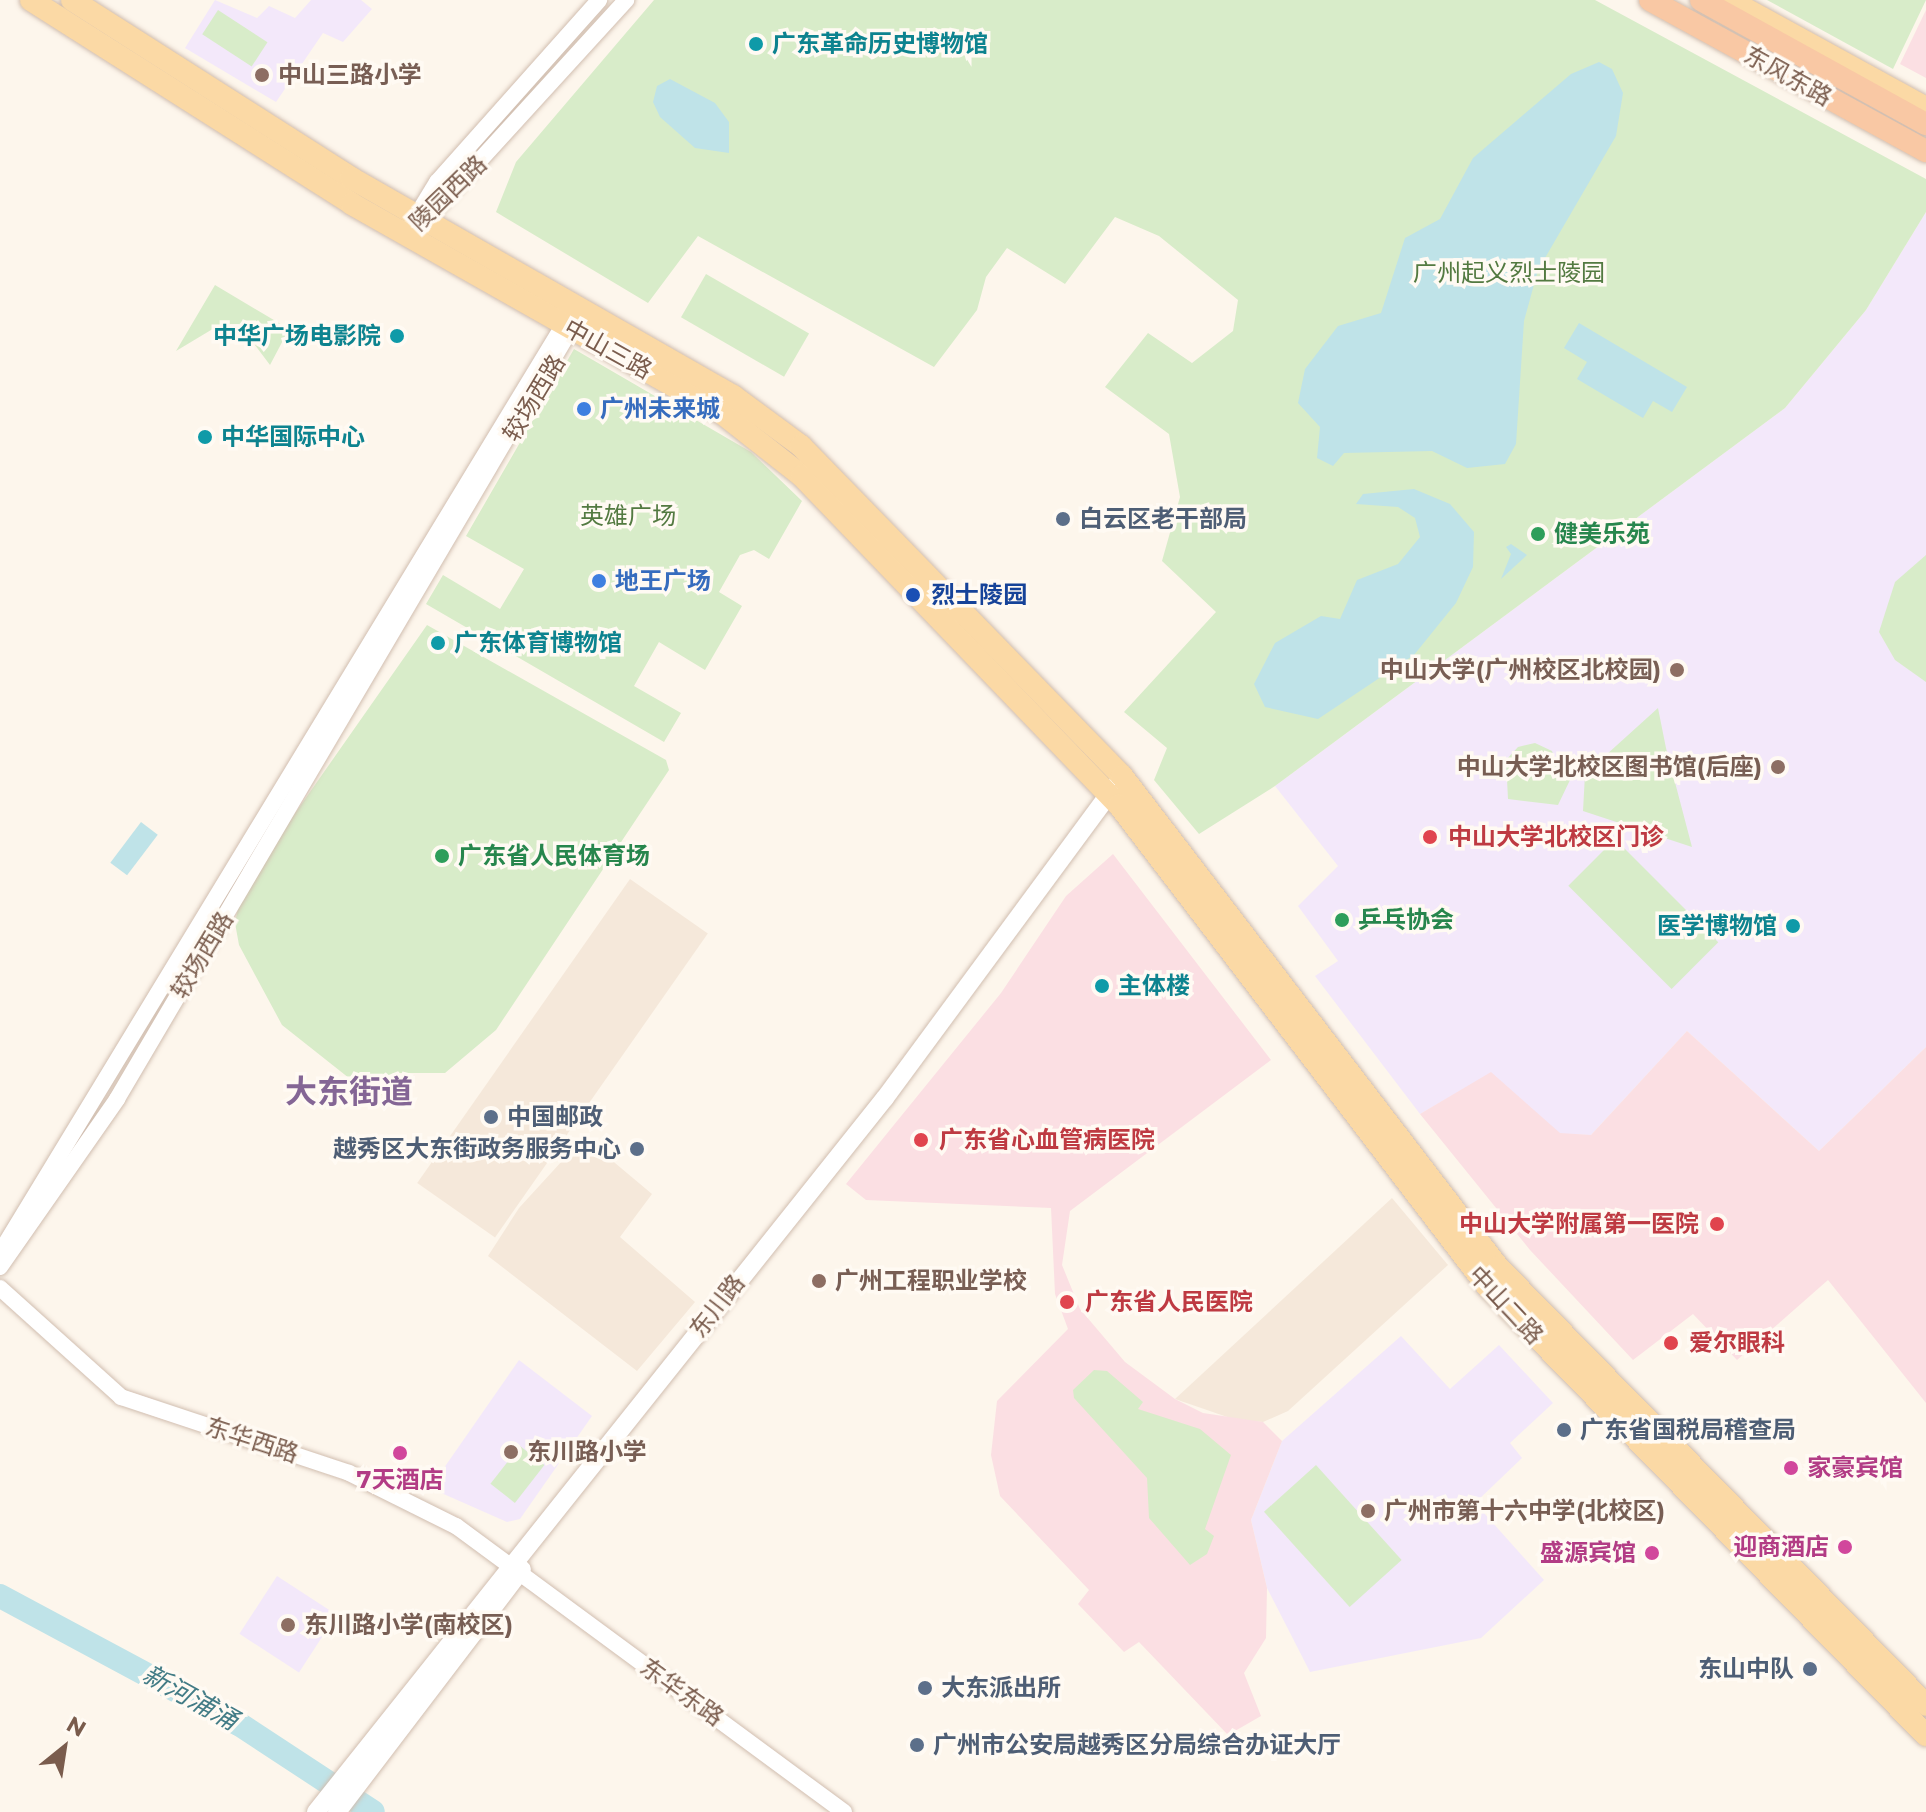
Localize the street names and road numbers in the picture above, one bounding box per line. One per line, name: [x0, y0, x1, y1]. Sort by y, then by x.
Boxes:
street label: 东风东路: [1739, 40, 1837, 112]
street label: 陵园西路: [403, 149, 493, 237]
street label: 中山三路: [559, 313, 657, 385]
street label: 较场西路: [497, 349, 571, 447]
street label: 较场西路: [165, 906, 239, 1004]
street label: 中山二路: [1463, 1260, 1549, 1350]
street label: 东川路: [683, 1269, 751, 1343]
street label: 东华西路: [202, 1411, 302, 1469]
street label: 东华东路: [635, 1652, 729, 1732]

